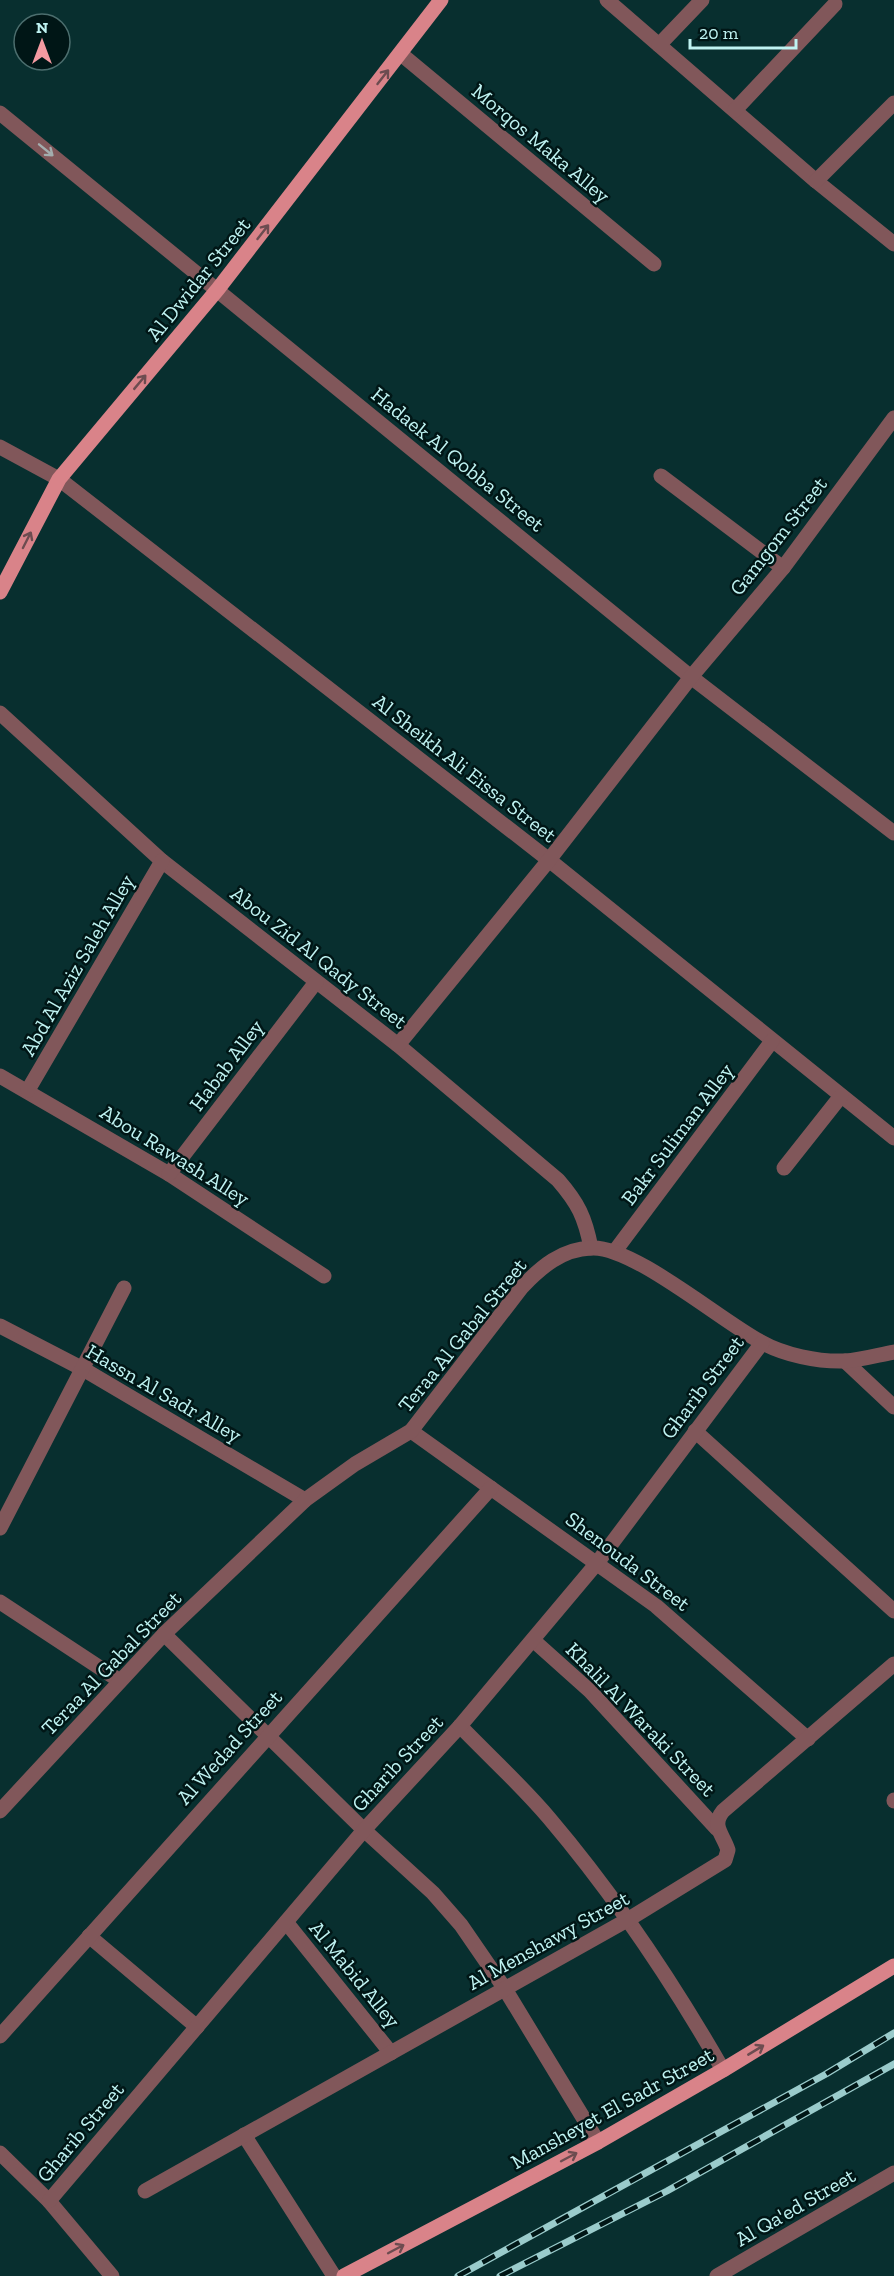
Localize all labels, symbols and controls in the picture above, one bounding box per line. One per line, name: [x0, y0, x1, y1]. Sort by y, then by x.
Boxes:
north arrow: [12, 12, 72, 72]
scale bar: [690, 12, 796, 50]
text: N: [36, 18, 48, 37]
text: 20 m: [699, 22, 739, 44]
one-way arrow: [377, 70, 389, 86]
street label: Morqos Maka Alley: [467, 78, 615, 208]
one-way arrow: [37, 143, 53, 156]
street label: Al Dwidar Street: [141, 212, 255, 346]
one-way arrow: [257, 224, 270, 240]
one-way arrow: [133, 375, 146, 391]
street label: Hadaek Al Qobba Street: [366, 382, 550, 537]
street label: Gamgom Street: [724, 472, 832, 600]
one-way arrow: [21, 532, 33, 549]
street label: Al Sheikh Ali Eissa Street: [368, 689, 562, 848]
street label: Abd Al Aziz Saleh Alley: [15, 870, 139, 1060]
street label: Abou Zid Al Qady Street: [226, 880, 412, 1034]
street label: Habab Alley: [184, 1014, 268, 1115]
street label: Bakr Suliman Alley: [616, 1058, 739, 1210]
street label: Abou Rawash Alley: [96, 1099, 254, 1211]
street label: Teraa Al Gabal Street: [392, 1253, 532, 1417]
street label: Gharib Street: [655, 1330, 749, 1443]
street label: Hassn Al Sadr Alley: [82, 1338, 246, 1448]
street label: Shenouda Street: [561, 1506, 695, 1616]
street label: Teraa Al Gabal Street: [36, 1586, 186, 1740]
street label: Khalil Al Waraki Street: [561, 1637, 721, 1801]
street label: Al Wedad Street: [171, 1685, 287, 1809]
street label: Gharib Street: [346, 1710, 448, 1816]
street label: Al Menshawy Street: [463, 1885, 633, 1995]
street label: Al Mabid Alley: [304, 1916, 406, 2033]
street label: Mansheyet El Sadr Street: [506, 2042, 718, 2174]
one-way arrow: [747, 2044, 764, 2056]
street label: Gharib Street: [31, 2077, 129, 2187]
one-way arrow: [559, 2151, 577, 2163]
street label: Al Qa'ed Street: [731, 2162, 860, 2251]
one-way arrow: [387, 2243, 404, 2255]

